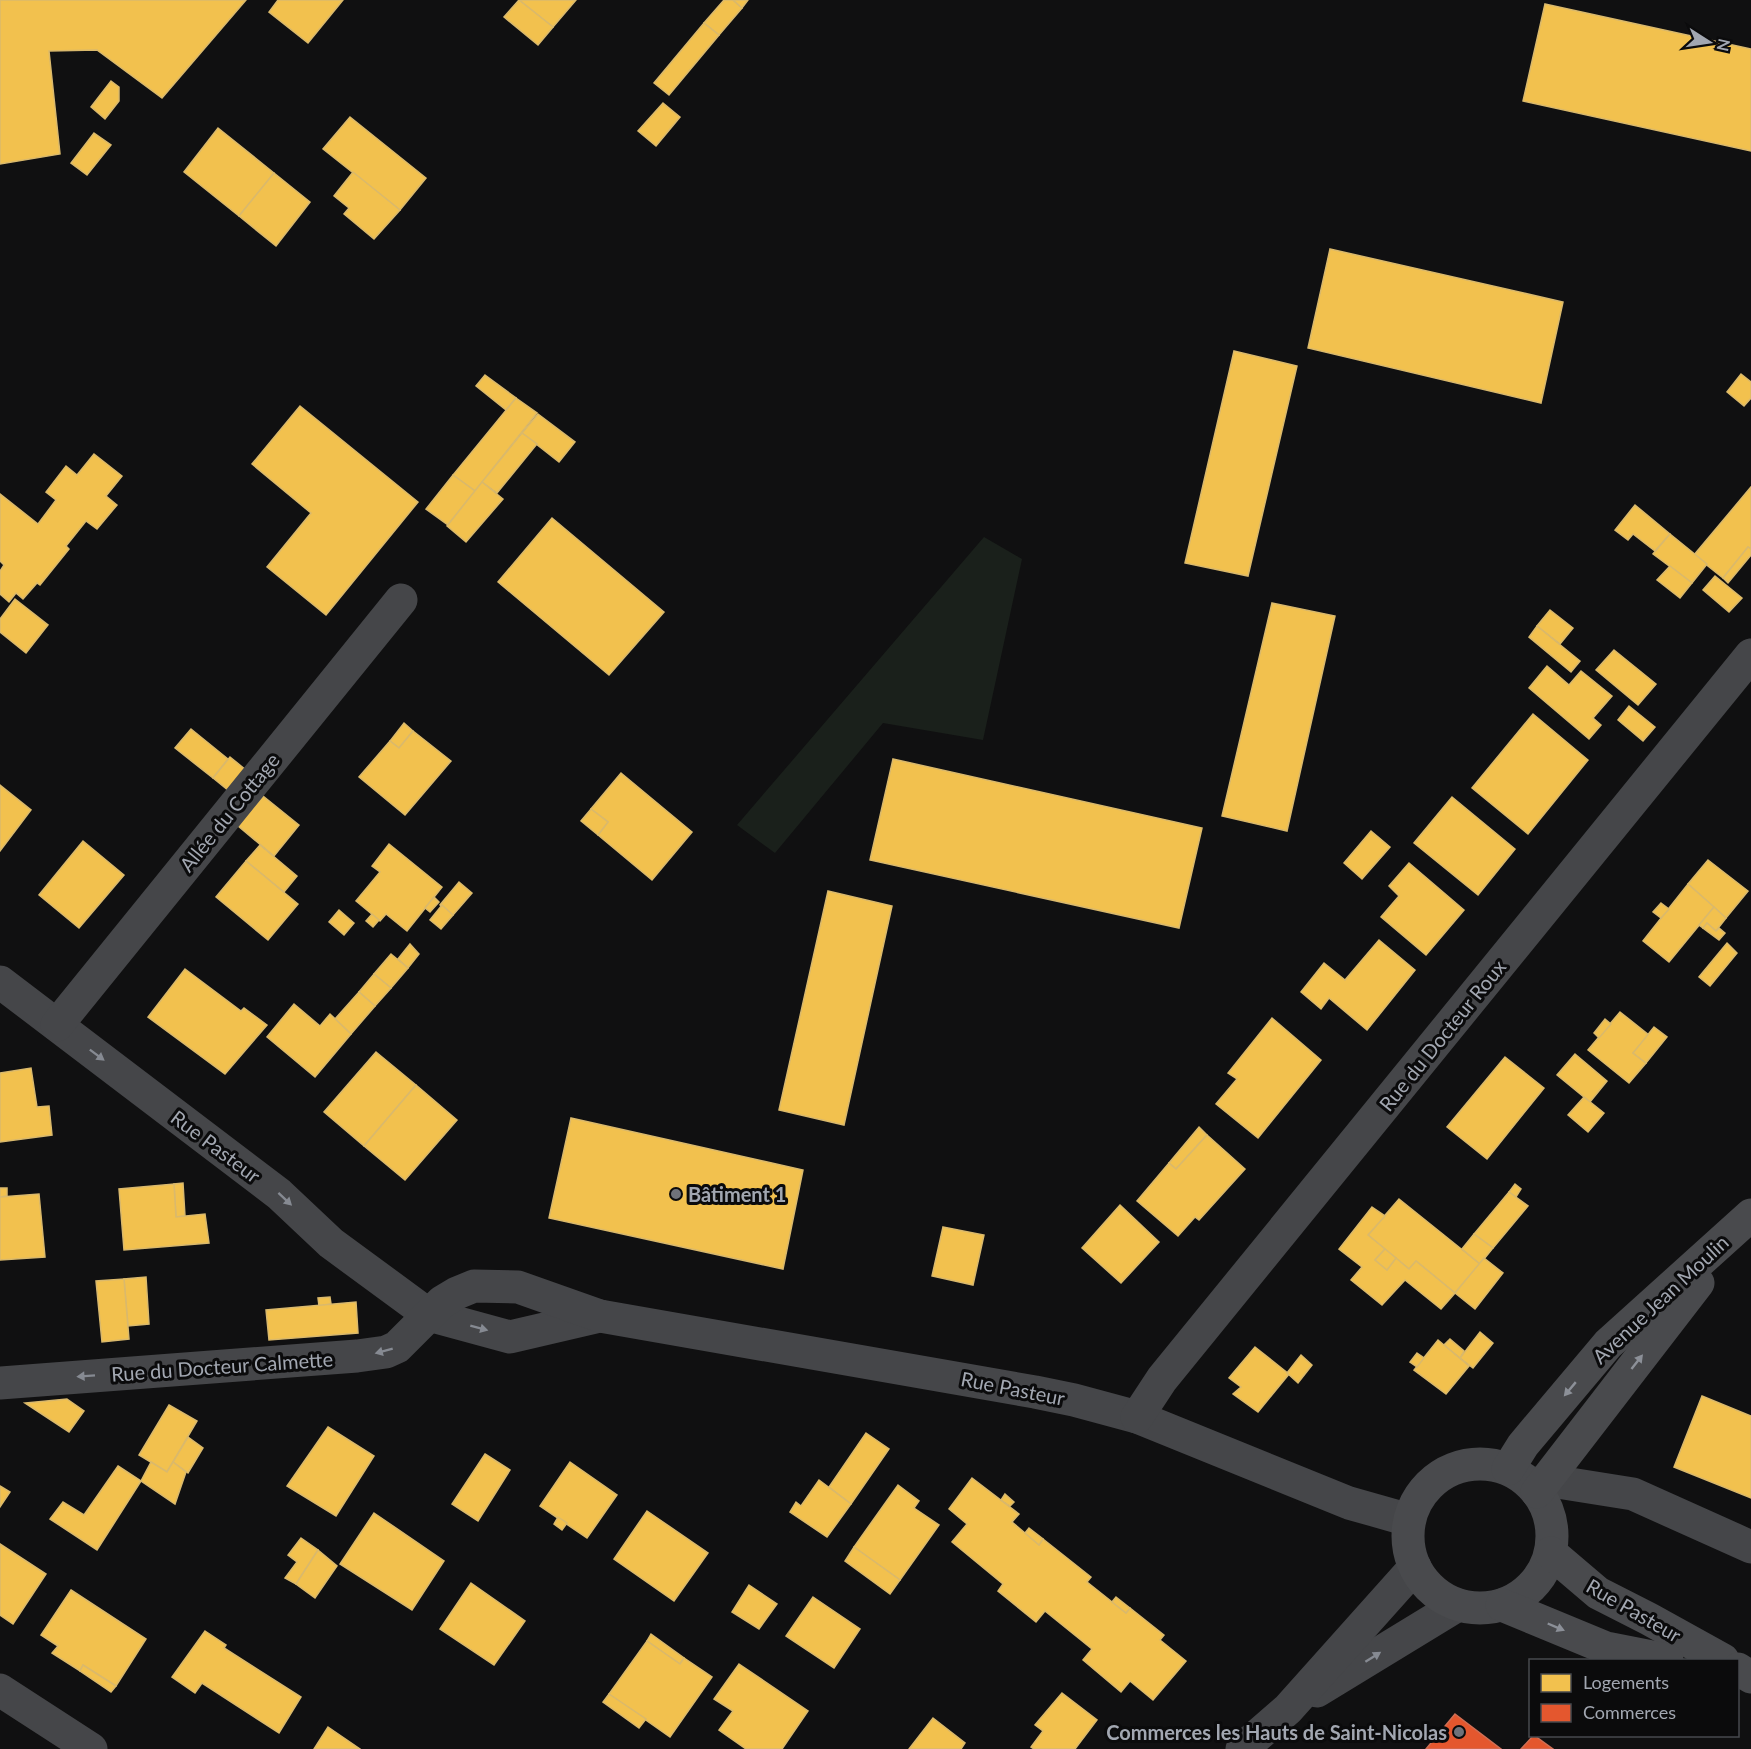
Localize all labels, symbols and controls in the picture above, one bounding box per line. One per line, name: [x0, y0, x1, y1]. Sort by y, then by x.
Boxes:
north arrow: [1679, 12, 1739, 72]
text: N: [1714, 37, 1735, 53]
street label: Allée du Cottage: [174, 748, 284, 876]
street label: Rue du Docteur Roux: [1374, 955, 1510, 1115]
one-way arrow: [89, 1049, 104, 1061]
street label: Rue Pasteur: [167, 1105, 266, 1188]
place label: Bâtiment 1: [688, 1182, 786, 1206]
marker: Bâtiment 1: [669, 1187, 683, 1201]
one-way arrow: [278, 1192, 292, 1206]
street label: Avenue Jean Moulin: [1587, 1230, 1733, 1368]
one-way arrow: [470, 1324, 488, 1334]
street label: Rue du Docteur Calmette: [110, 1346, 334, 1386]
one-way arrow: [375, 1347, 393, 1356]
one-way arrow: [1631, 1354, 1643, 1370]
street label: Rue Pasteur: [959, 1366, 1068, 1410]
one-way arrow: [76, 1372, 95, 1381]
one-way arrow: [1564, 1381, 1577, 1397]
street label: Rue Pasteur: [1582, 1573, 1686, 1647]
one-way arrow: [1548, 1622, 1566, 1632]
one-way arrow: [1365, 1651, 1381, 1662]
legend: [1529, 1659, 1739, 1737]
text: Logements: [1583, 1671, 1669, 1693]
text: Commerces: [1583, 1701, 1676, 1723]
place label: Commerces les Hauts de Saint-Nicolas: [1106, 1720, 1447, 1744]
marker: Commerces les Hauts de Saint-Nicolas: [1452, 1725, 1466, 1739]

